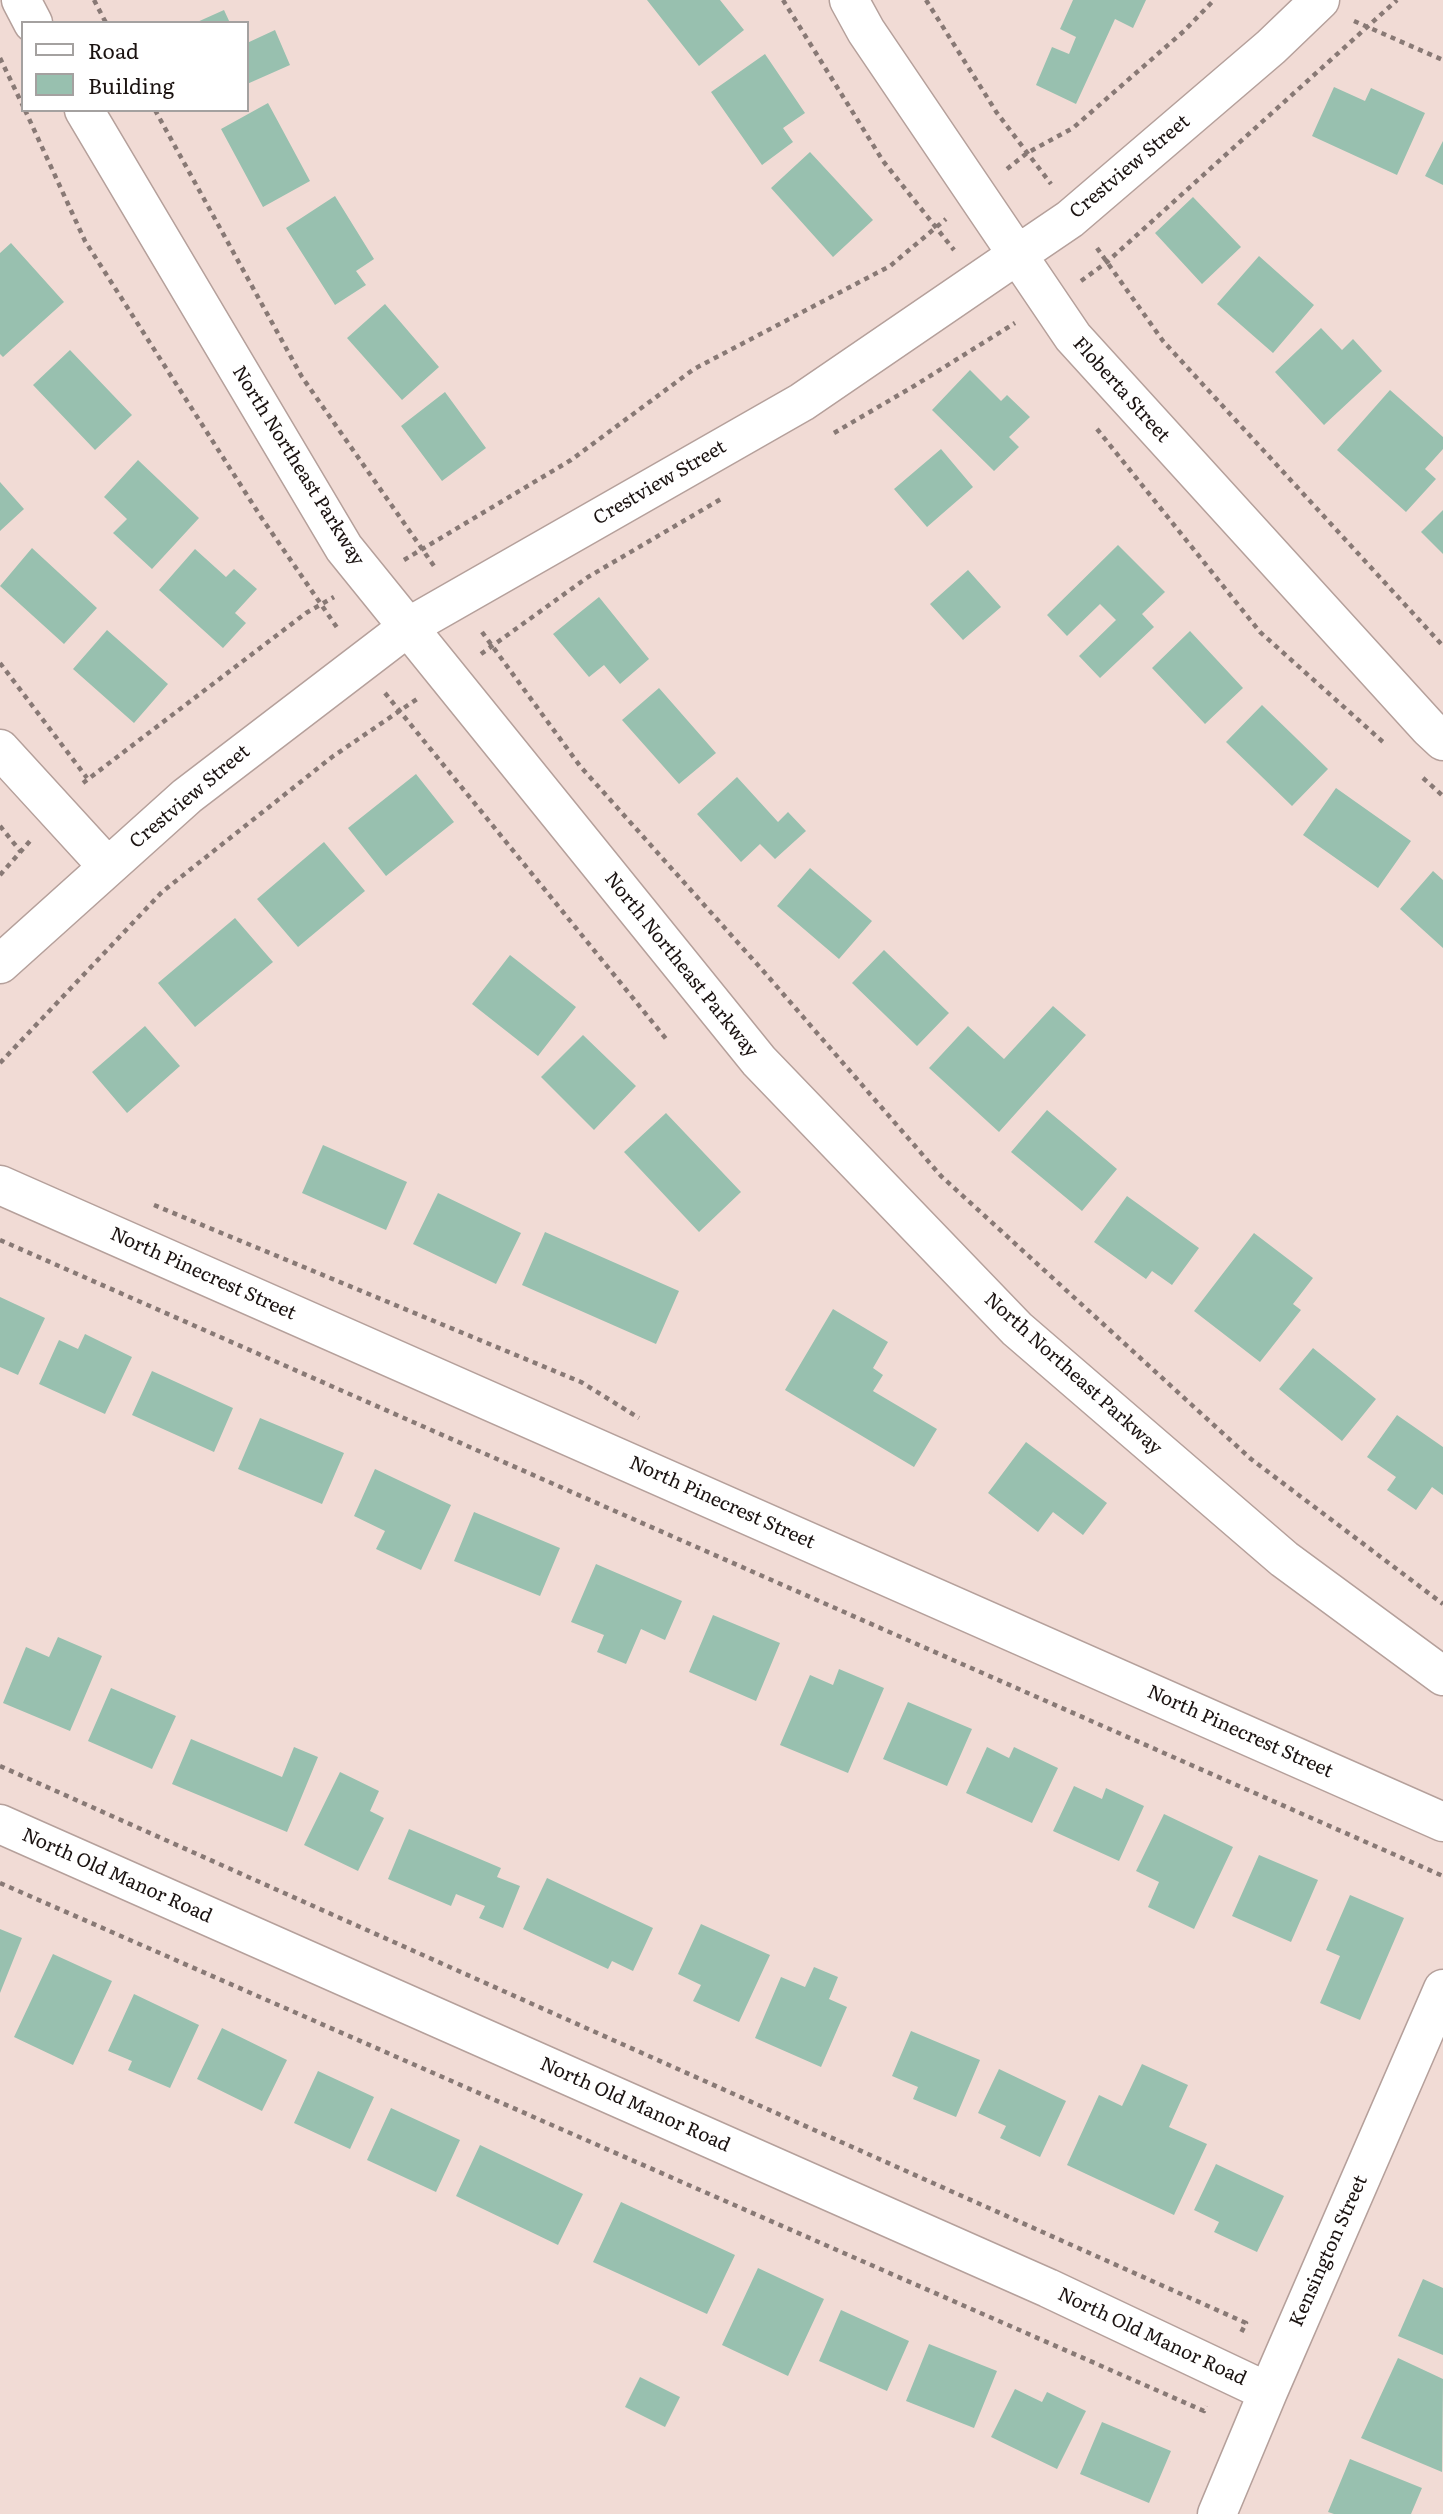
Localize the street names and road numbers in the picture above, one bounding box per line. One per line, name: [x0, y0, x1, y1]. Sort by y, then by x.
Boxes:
street label: Crestview Street: [1065, 110, 1195, 224]
street label: Floberta Street: [1068, 333, 1174, 447]
street label: North Northeast Parkway: [227, 362, 369, 570]
street label: Crestview Street: [590, 436, 730, 530]
street label: Crestview Street: [125, 740, 255, 854]
street label: North Northeast Parkway: [599, 868, 763, 1062]
street label: North Pinecrest Street: [107, 1223, 299, 1325]
street label: North Northeast Parkway: [979, 1288, 1167, 1460]
street label: North Pinecrest Street: [626, 1452, 818, 1554]
street label: North Pinecrest Street: [1144, 1681, 1336, 1783]
street label: North Old Manor Road: [18, 1824, 216, 1928]
street label: North Old Manor Road: [536, 2053, 734, 2157]
street label: Kensington Street: [1285, 2172, 1373, 2330]
street label: North Old Manor Road: [1054, 2283, 1250, 2391]

